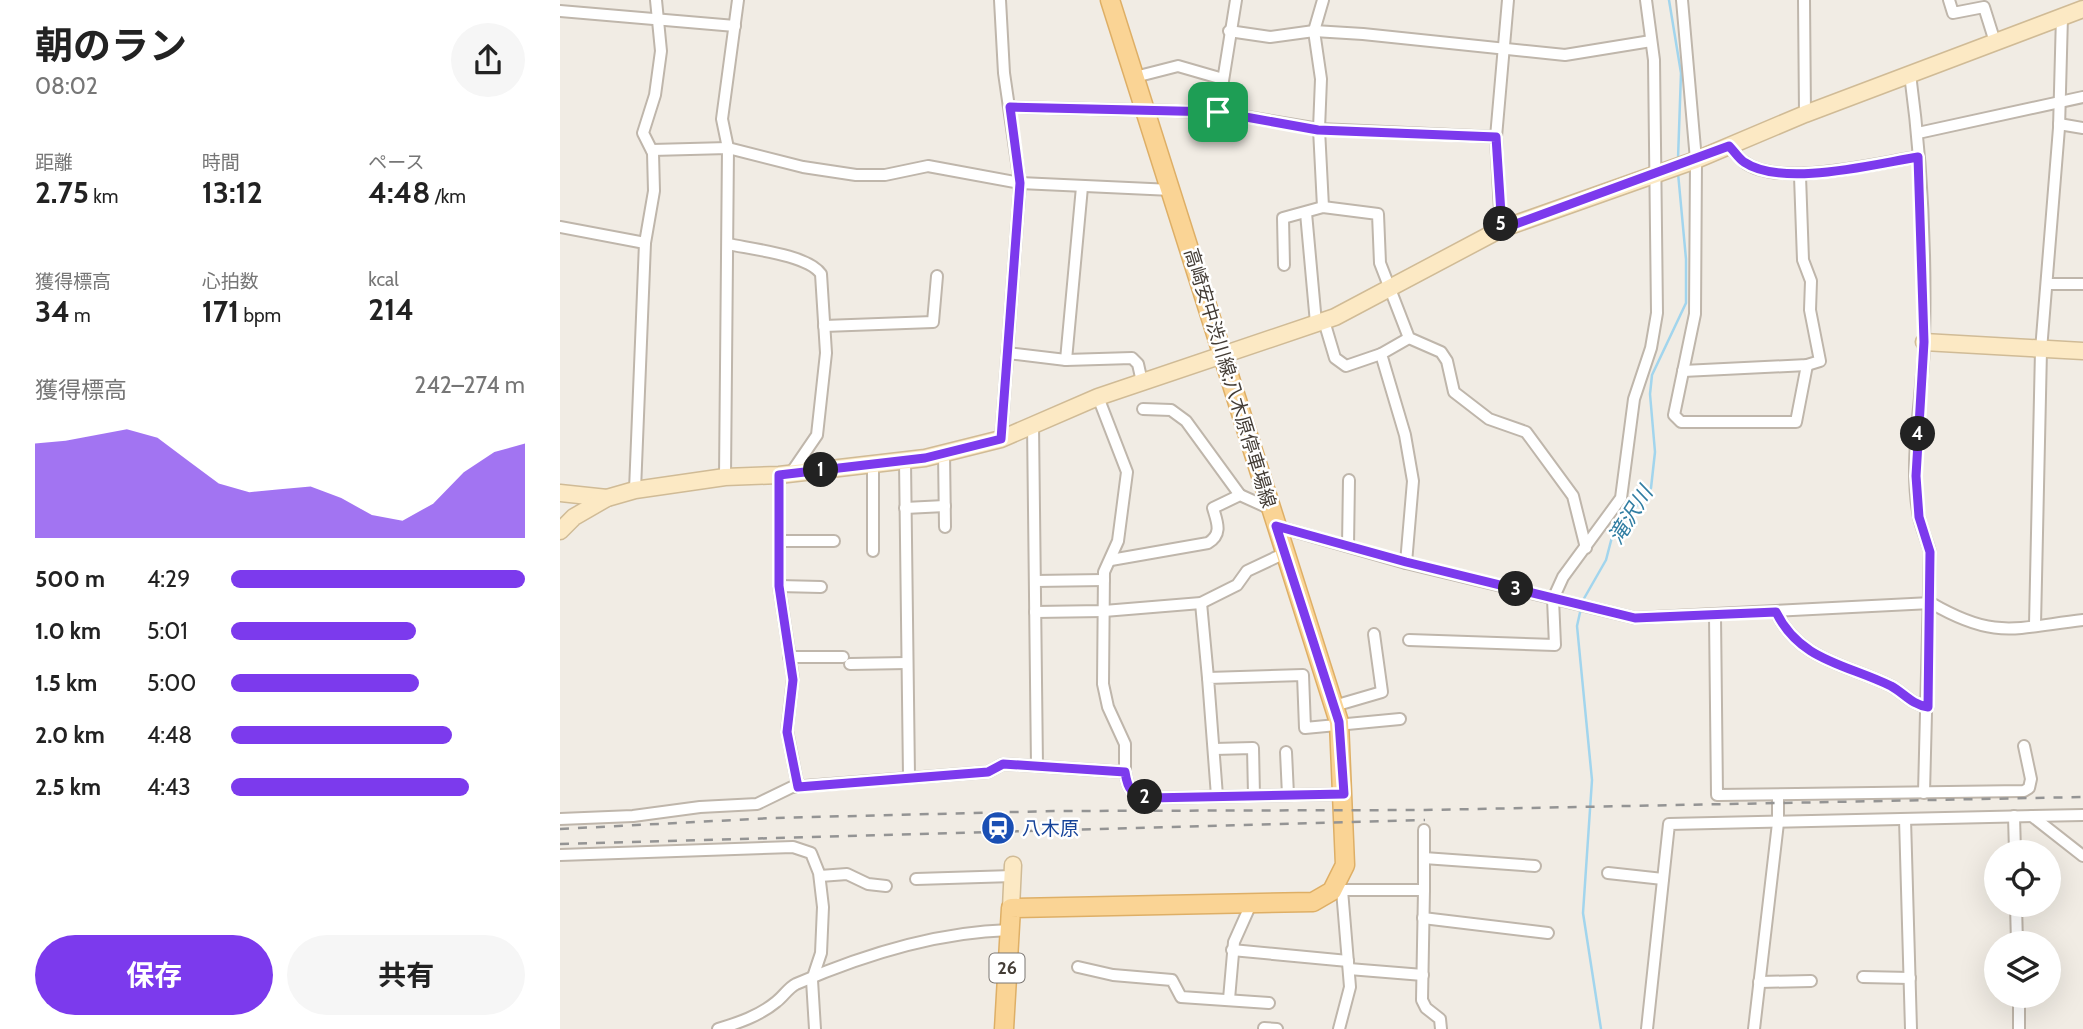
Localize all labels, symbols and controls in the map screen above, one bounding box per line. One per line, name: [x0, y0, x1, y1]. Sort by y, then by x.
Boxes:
text: 朝のラン: [35, 22, 187, 69]
button: share: [451, 23, 525, 97]
text: 08:02: [35, 72, 98, 100]
pin: [1188, 82, 1248, 142]
icon: arrive: [1199, 93, 1237, 131]
text: 距離: [35, 151, 73, 174]
text: 時間: [202, 151, 240, 174]
text: ペース: [368, 151, 424, 174]
text: 2.75: [35, 174, 89, 211]
text: 13:12: [202, 174, 263, 211]
text: 4:48: [368, 174, 430, 211]
text: km: [89, 185, 118, 208]
text: /km: [430, 185, 466, 208]
pin: 5: [1483, 206, 1518, 242]
text: 5: [1495, 212, 1506, 235]
street label: 高崎安中渋川線;八木原停車場線: [1180, 245, 1280, 511]
text: kcal: [368, 268, 399, 291]
text: 獲得標高: [35, 270, 111, 293]
text: 心拍数: [202, 270, 259, 293]
text: 214: [368, 291, 414, 328]
text: 34: [35, 293, 70, 330]
text: 171: [202, 293, 239, 330]
text: m: [70, 304, 91, 327]
text: bpm: [239, 304, 281, 327]
text: 242–274 m: [414, 371, 525, 399]
text: 獲得標高: [35, 376, 127, 404]
pin: 4: [1900, 416, 1936, 452]
text: 4: [1912, 422, 1923, 445]
pin: 1: [804, 452, 838, 488]
text: 1: [817, 458, 824, 481]
water label: 滝沢川: [1603, 480, 1658, 548]
text: 500 m: [35, 565, 105, 593]
text: 4:29: [147, 565, 190, 593]
pin: 3: [1499, 572, 1534, 606]
text: 3: [1510, 577, 1521, 600]
text: 1.0 km: [35, 617, 101, 645]
text: 5:01: [147, 617, 188, 645]
text: 1.5 km: [35, 669, 97, 697]
text: 5:00: [147, 669, 196, 697]
text: 2.0 km: [35, 721, 105, 749]
text: 4:48: [147, 721, 192, 749]
text: 2.5 km: [35, 773, 101, 801]
text: 4:43: [147, 773, 191, 801]
pin: 2: [1128, 780, 1162, 814]
text: 2: [1139, 785, 1150, 808]
station icon: 八木原: [979, 809, 1017, 847]
place label: 八木原: [1022, 817, 1079, 840]
map controls: [1984, 840, 2061, 1008]
button: locate: [1984, 840, 2061, 917]
button: layers: [1984, 931, 2061, 1008]
button: 保存: [35, 935, 273, 1015]
button: 共有: [287, 935, 525, 1015]
road number: 26: [990, 953, 1024, 982]

